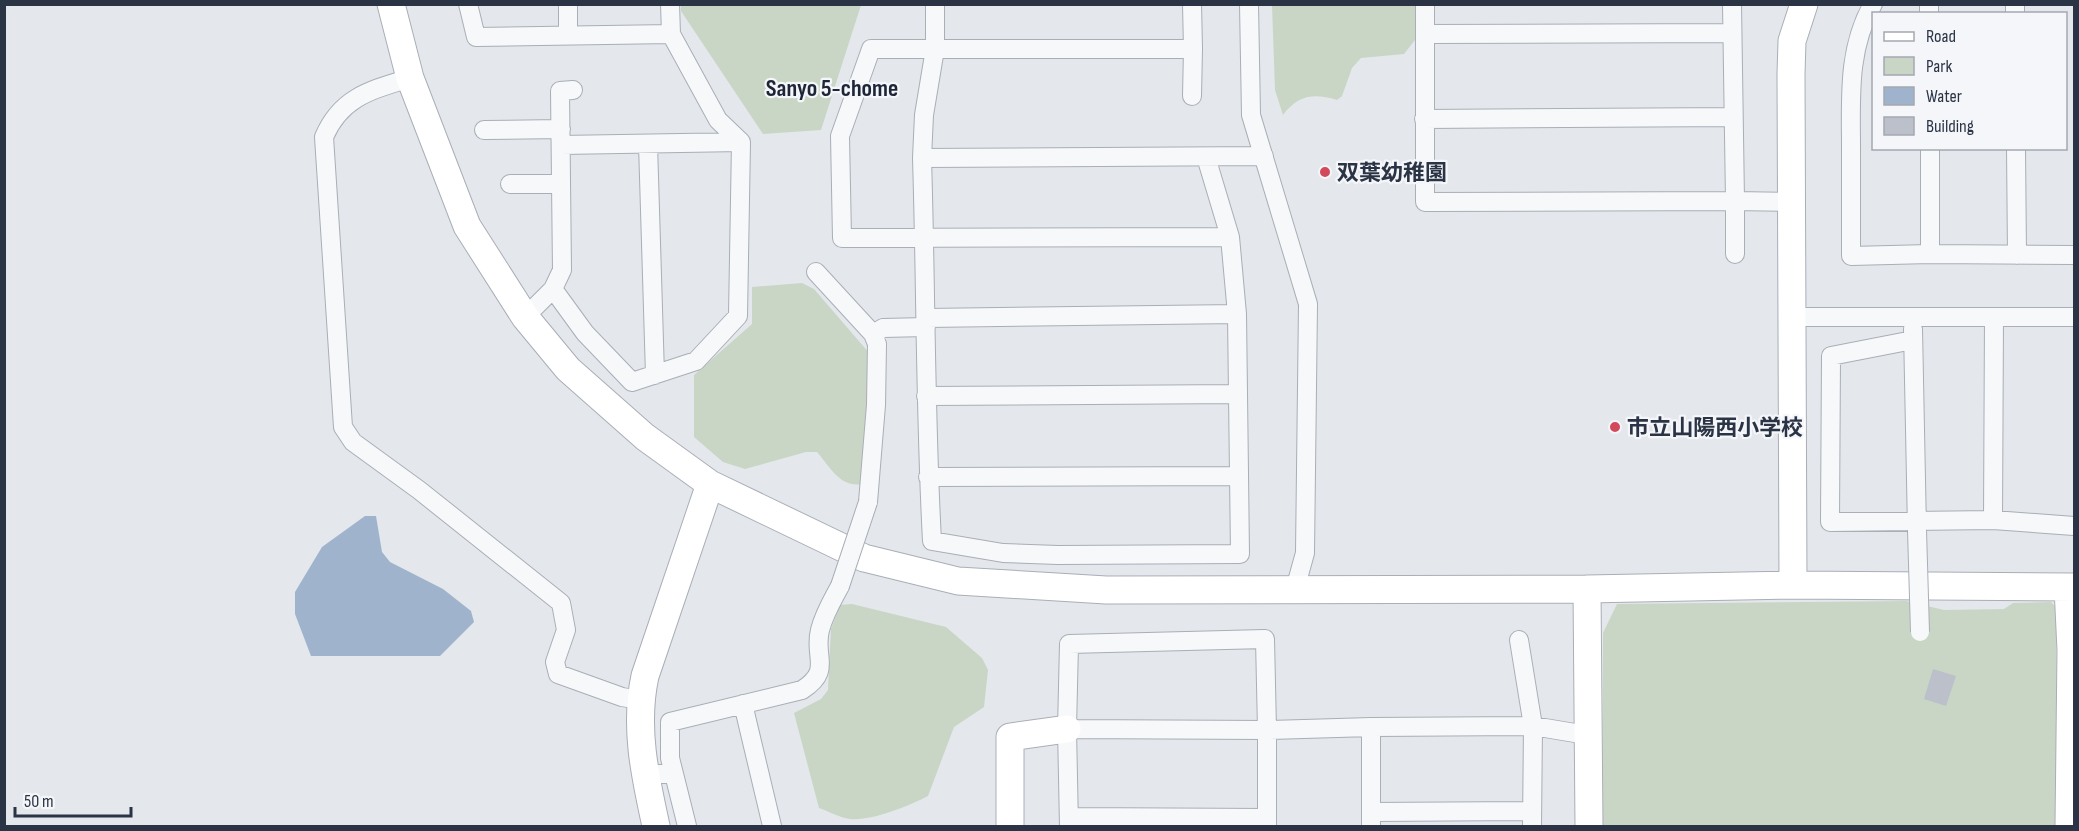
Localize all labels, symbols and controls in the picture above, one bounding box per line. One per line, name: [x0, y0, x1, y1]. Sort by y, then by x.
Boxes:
legend: [1872, 12, 2067, 150]
text: Road: [1926, 26, 1956, 47]
text: Park: [1926, 56, 1952, 77]
district label: Sanyo 5-chome: [766, 74, 898, 103]
text: Water: [1926, 86, 1962, 107]
text: Building: [1926, 116, 1974, 137]
place label: 双葉幼稚園: [1337, 160, 1447, 187]
marker: 双葉幼稚園: [1318, 165, 1332, 179]
place label: 市立山陽西小学校: [1627, 415, 1803, 442]
marker: 市立山陽西小学校: [1608, 420, 1622, 434]
scale bar: [15, 780, 130, 818]
text: 50 m: [24, 791, 54, 812]

